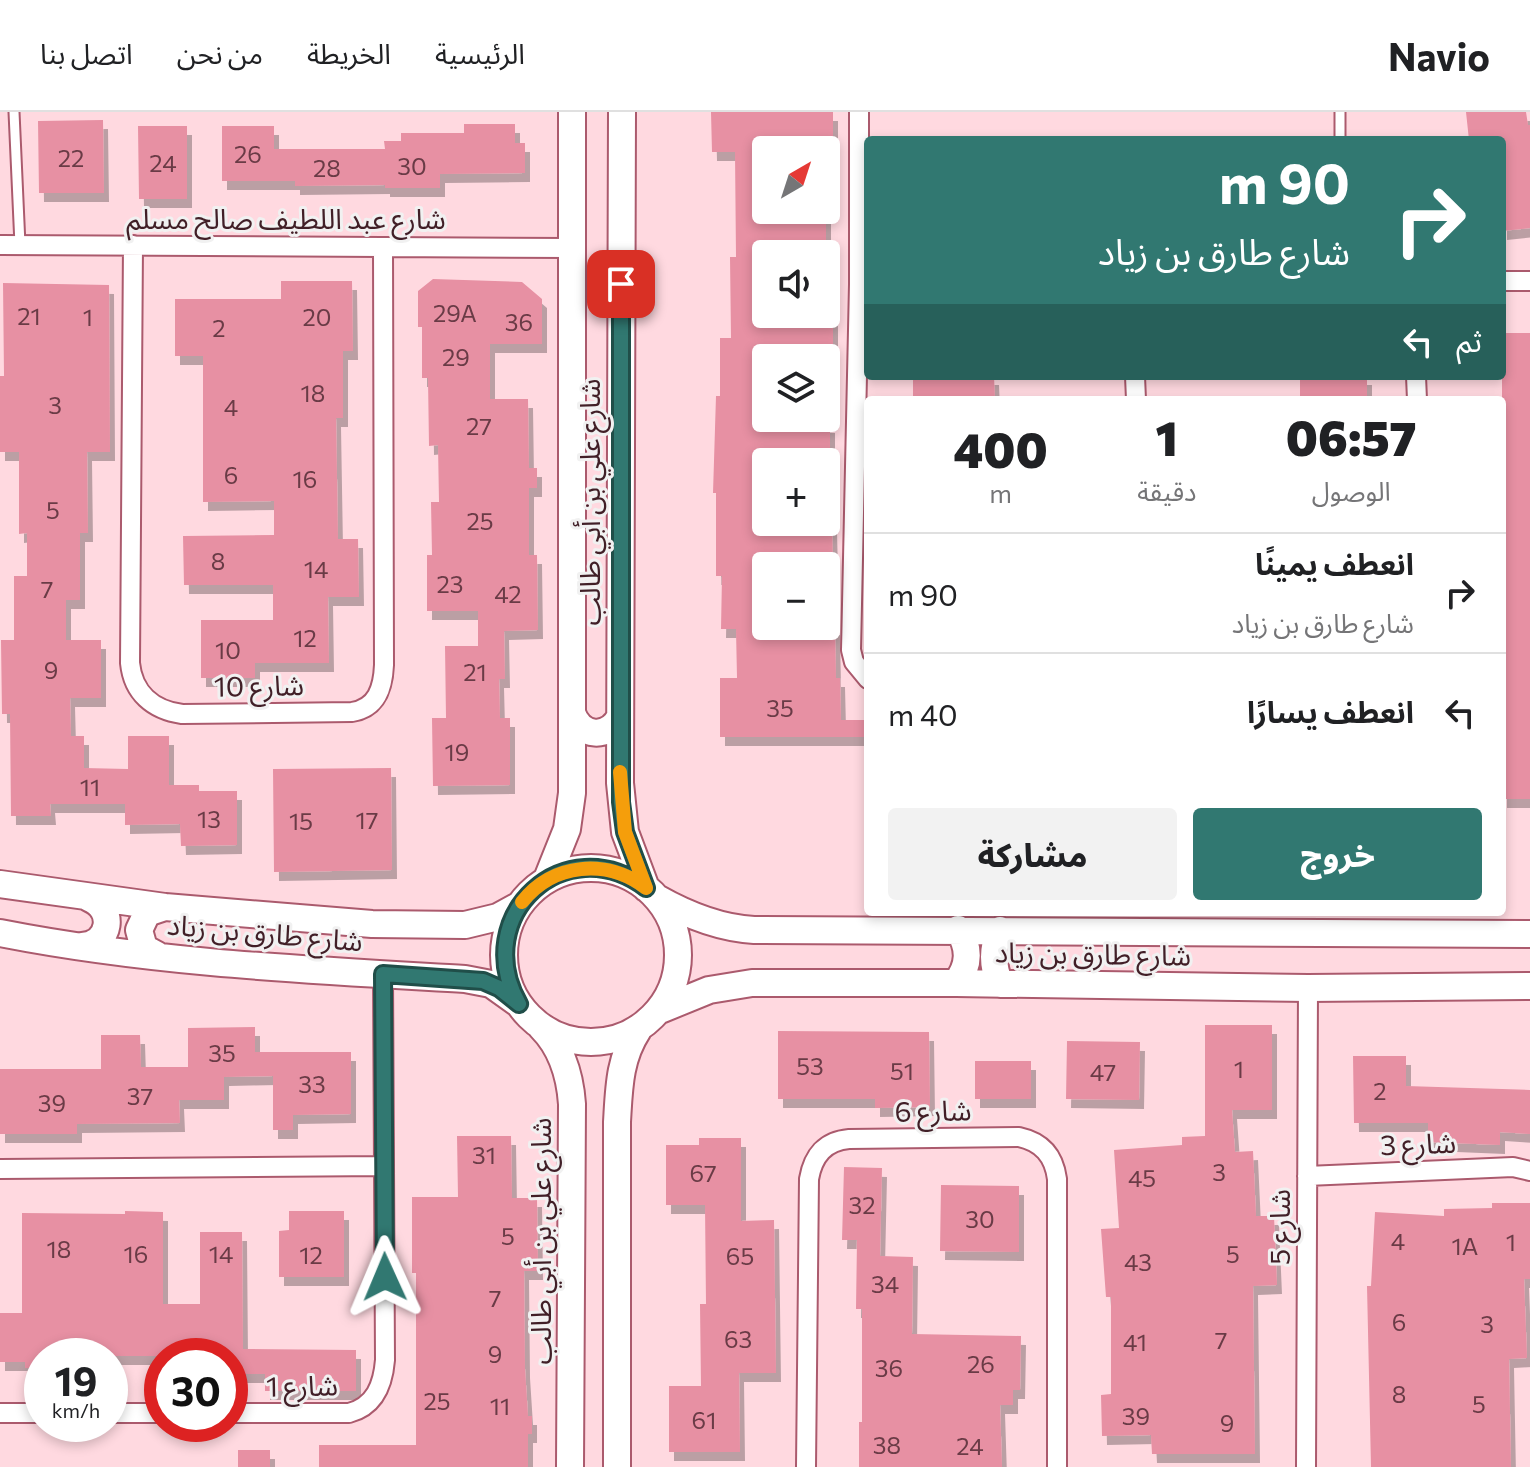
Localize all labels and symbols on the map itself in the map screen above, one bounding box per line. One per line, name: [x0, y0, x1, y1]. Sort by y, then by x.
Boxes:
north arrow: [752, 136, 840, 224]
house number: 26: [234, 139, 262, 168]
house number: 22: [58, 143, 84, 172]
house number: 24: [149, 148, 177, 177]
house number: 30: [397, 151, 427, 180]
house number: 28: [313, 153, 341, 182]
street label: شارع عبد اللطيف صالح مسلم: [126, 201, 446, 241]
pin: [587, 250, 655, 318]
house number: 29A: [433, 298, 477, 327]
house number: 21: [17, 301, 41, 330]
house number: 1: [83, 302, 93, 331]
house number: 20: [303, 302, 331, 331]
house number: 36: [505, 307, 533, 336]
house number: 2: [212, 313, 226, 342]
house number: 29: [442, 342, 470, 371]
house number: 18: [301, 378, 325, 407]
street label: شارع علي بن أبي طالب: [572, 379, 611, 625]
house number: 3: [48, 390, 62, 419]
house number: 4: [224, 392, 238, 421]
house number: 27: [466, 411, 492, 440]
house number: 6: [224, 460, 238, 489]
house number: 16: [293, 464, 317, 493]
house number: 5: [46, 495, 60, 524]
house number: 25: [466, 506, 494, 535]
house number: 8: [211, 546, 225, 575]
house number: 14: [304, 554, 328, 583]
house number: 23: [436, 569, 464, 598]
house number: 7: [41, 574, 53, 603]
house number: 42: [494, 579, 522, 608]
house number: 12: [293, 623, 317, 652]
house number: 10: [215, 635, 241, 664]
house number: 9: [44, 655, 58, 684]
house number: 21: [463, 657, 487, 686]
street label: شارع 10: [214, 667, 304, 708]
house number: 35: [766, 693, 794, 722]
house number: 19: [445, 737, 469, 766]
house number: 11: [80, 772, 100, 801]
house number: 13: [197, 804, 221, 833]
house number: 17: [356, 805, 378, 834]
house number: 15: [289, 806, 313, 835]
street label: شارع طارق بن زياد: [165, 907, 364, 962]
street label: شارع طارق بن زياد: [995, 934, 1191, 977]
house number: 35: [208, 1038, 236, 1067]
house number: 53: [796, 1051, 824, 1080]
house number: 1: [1234, 1054, 1244, 1083]
house number: 51: [890, 1056, 914, 1085]
house number: 47: [1090, 1057, 1116, 1086]
house number: 33: [298, 1069, 326, 1098]
house number: 2: [1373, 1076, 1387, 1105]
house number: 37: [127, 1081, 153, 1110]
house number: 39: [38, 1088, 66, 1117]
street label: شارع 6: [894, 1092, 972, 1133]
street label: شارع علي بن أبي طالب: [523, 1118, 562, 1364]
street label: شارع 3: [1379, 1125, 1457, 1166]
house number: 31: [472, 1140, 496, 1169]
house number: 3: [1212, 1157, 1226, 1186]
house number: 67: [689, 1158, 717, 1187]
house number: 45: [1128, 1163, 1156, 1192]
street label: شارع 5: [1262, 1189, 1301, 1265]
house number: 32: [849, 1190, 875, 1219]
house number: 30: [965, 1204, 995, 1233]
house number: 5: [501, 1221, 515, 1250]
house number: 4: [1391, 1226, 1405, 1255]
house number: 1: [1506, 1227, 1516, 1256]
house number: 1A: [1452, 1231, 1478, 1260]
house number: 18: [47, 1234, 71, 1263]
position arrow: [343, 1235, 427, 1319]
house number: 16: [124, 1239, 148, 1268]
house number: 14: [209, 1239, 233, 1268]
house number: 5: [1226, 1239, 1240, 1268]
house number: 12: [299, 1240, 323, 1269]
house number: 65: [726, 1241, 754, 1270]
house number: 43: [1124, 1247, 1152, 1276]
house number: 34: [871, 1269, 899, 1298]
house number: 7: [489, 1283, 501, 1312]
house number: 6: [1392, 1307, 1406, 1336]
house number: 3: [1480, 1309, 1494, 1338]
house number: 63: [724, 1324, 752, 1353]
house number: 7: [1215, 1325, 1227, 1354]
house number: 41: [1123, 1327, 1147, 1356]
speed limit sign: 30: [144, 1338, 248, 1442]
house number: 9: [488, 1339, 502, 1368]
house number: 26: [967, 1349, 995, 1378]
house number: 36: [875, 1353, 903, 1382]
street label: شارع 1: [266, 1367, 338, 1408]
house number: 8: [1392, 1379, 1406, 1408]
house number: 25: [423, 1386, 451, 1415]
house number: 5: [1472, 1389, 1486, 1418]
house number: 11: [490, 1391, 510, 1420]
house number: 39: [1122, 1401, 1150, 1430]
house number: 61: [692, 1405, 716, 1434]
house number: 9: [1220, 1408, 1234, 1437]
house number: 38: [873, 1430, 901, 1459]
house number: 24: [956, 1431, 984, 1460]

